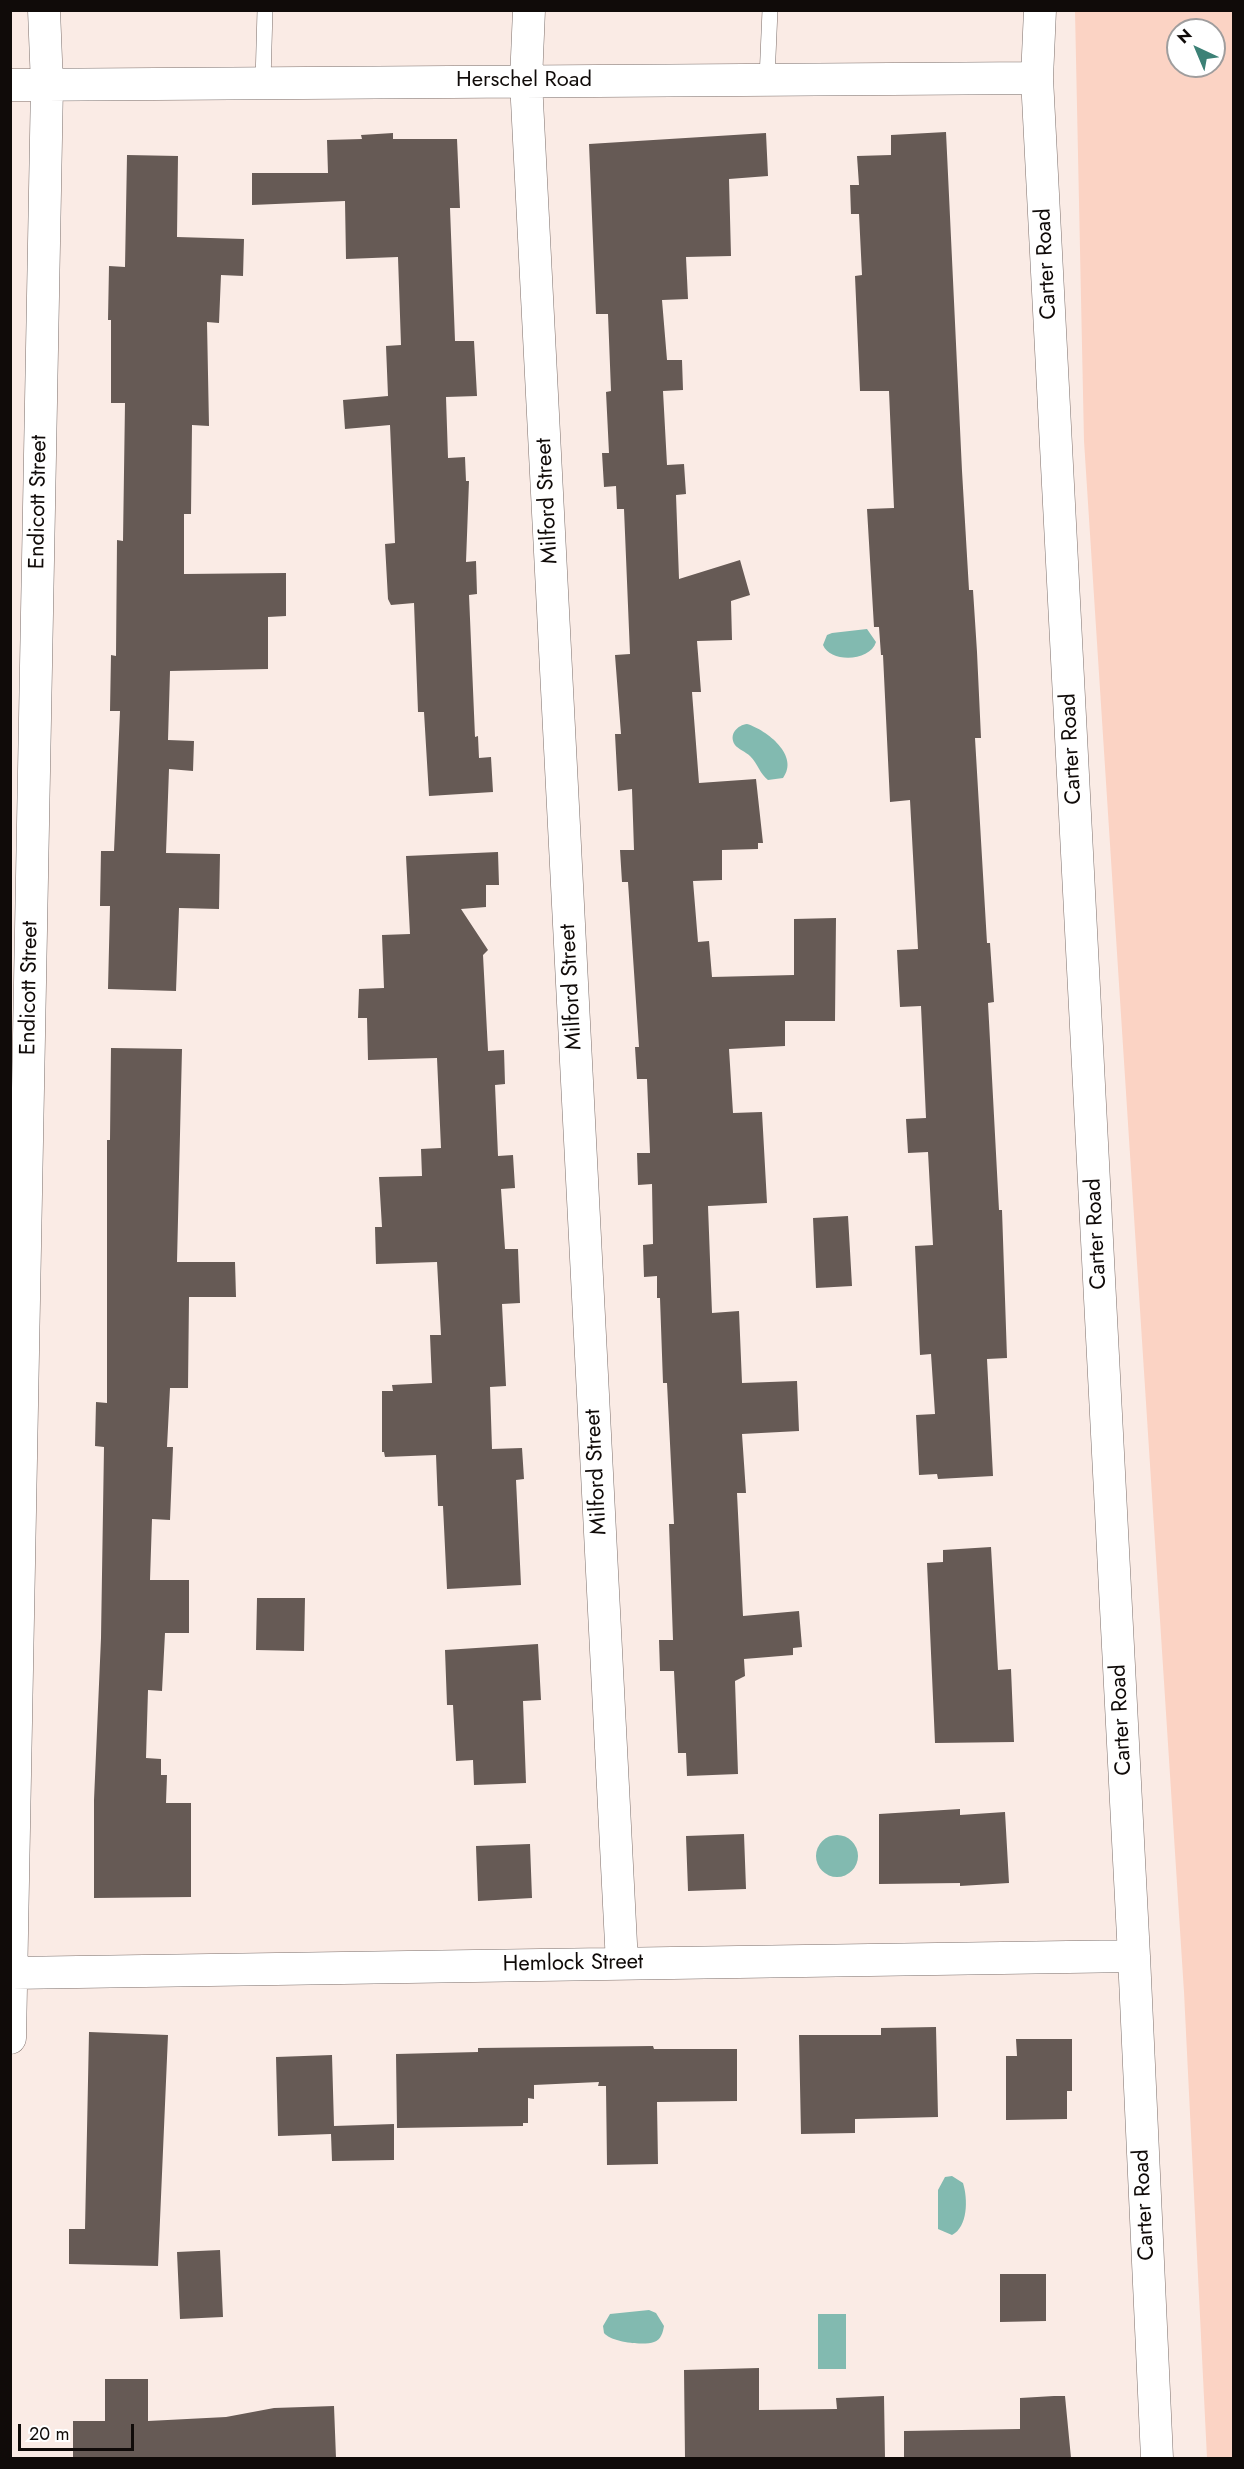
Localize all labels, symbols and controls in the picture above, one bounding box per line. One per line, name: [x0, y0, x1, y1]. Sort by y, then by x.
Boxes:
north arrow: [1166, 18, 1226, 78]
text: N: [1172, 23, 1197, 49]
street label: Herschel Road: [456, 68, 592, 94]
street label: Carter Road: [1031, 208, 1063, 320]
street label: Endicott Street: [25, 435, 53, 569]
street label: Milford Street: [532, 437, 564, 565]
street label: Carter Road: [1056, 693, 1088, 805]
street label: Endicott Street: [16, 921, 44, 1055]
street label: Milford Street: [556, 923, 588, 1051]
street label: Carter Road: [1081, 1178, 1113, 1290]
street label: Milford Street: [581, 1408, 613, 1536]
street label: Carter Road: [1106, 1664, 1138, 1776]
street label: Hemlock Street: [502, 1950, 644, 1978]
street label: Carter Road: [1129, 2149, 1161, 2261]
scale bar: [21, 2412, 136, 2450]
text: 20 m: [29, 2421, 69, 2447]

